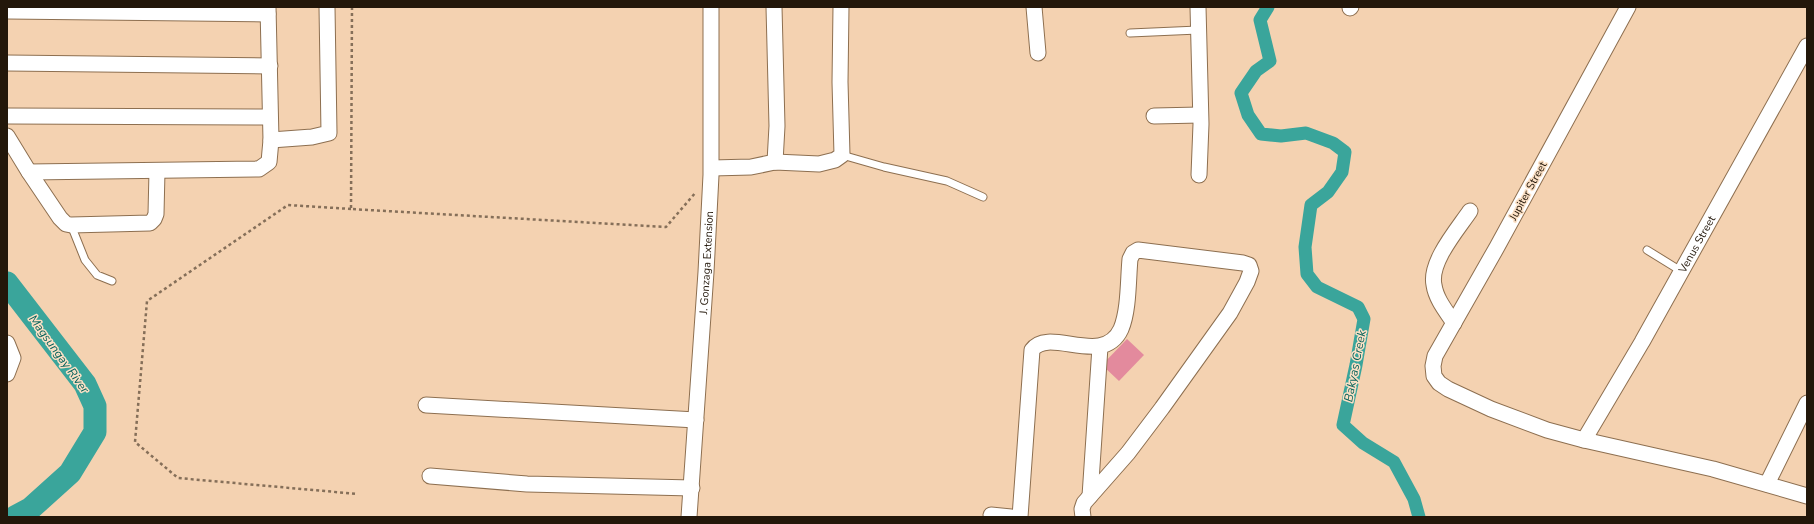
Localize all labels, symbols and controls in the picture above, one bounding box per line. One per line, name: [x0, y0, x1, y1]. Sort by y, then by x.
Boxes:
street label: Jupiter Street: [1505, 159, 1550, 224]
street label: J. Gonzaga Extension: [696, 211, 717, 316]
street label: Venus Street: [1674, 213, 1719, 276]
water label: Magsungay River: [25, 312, 93, 397]
water label: Bakyas Creek: [1340, 328, 1370, 403]

